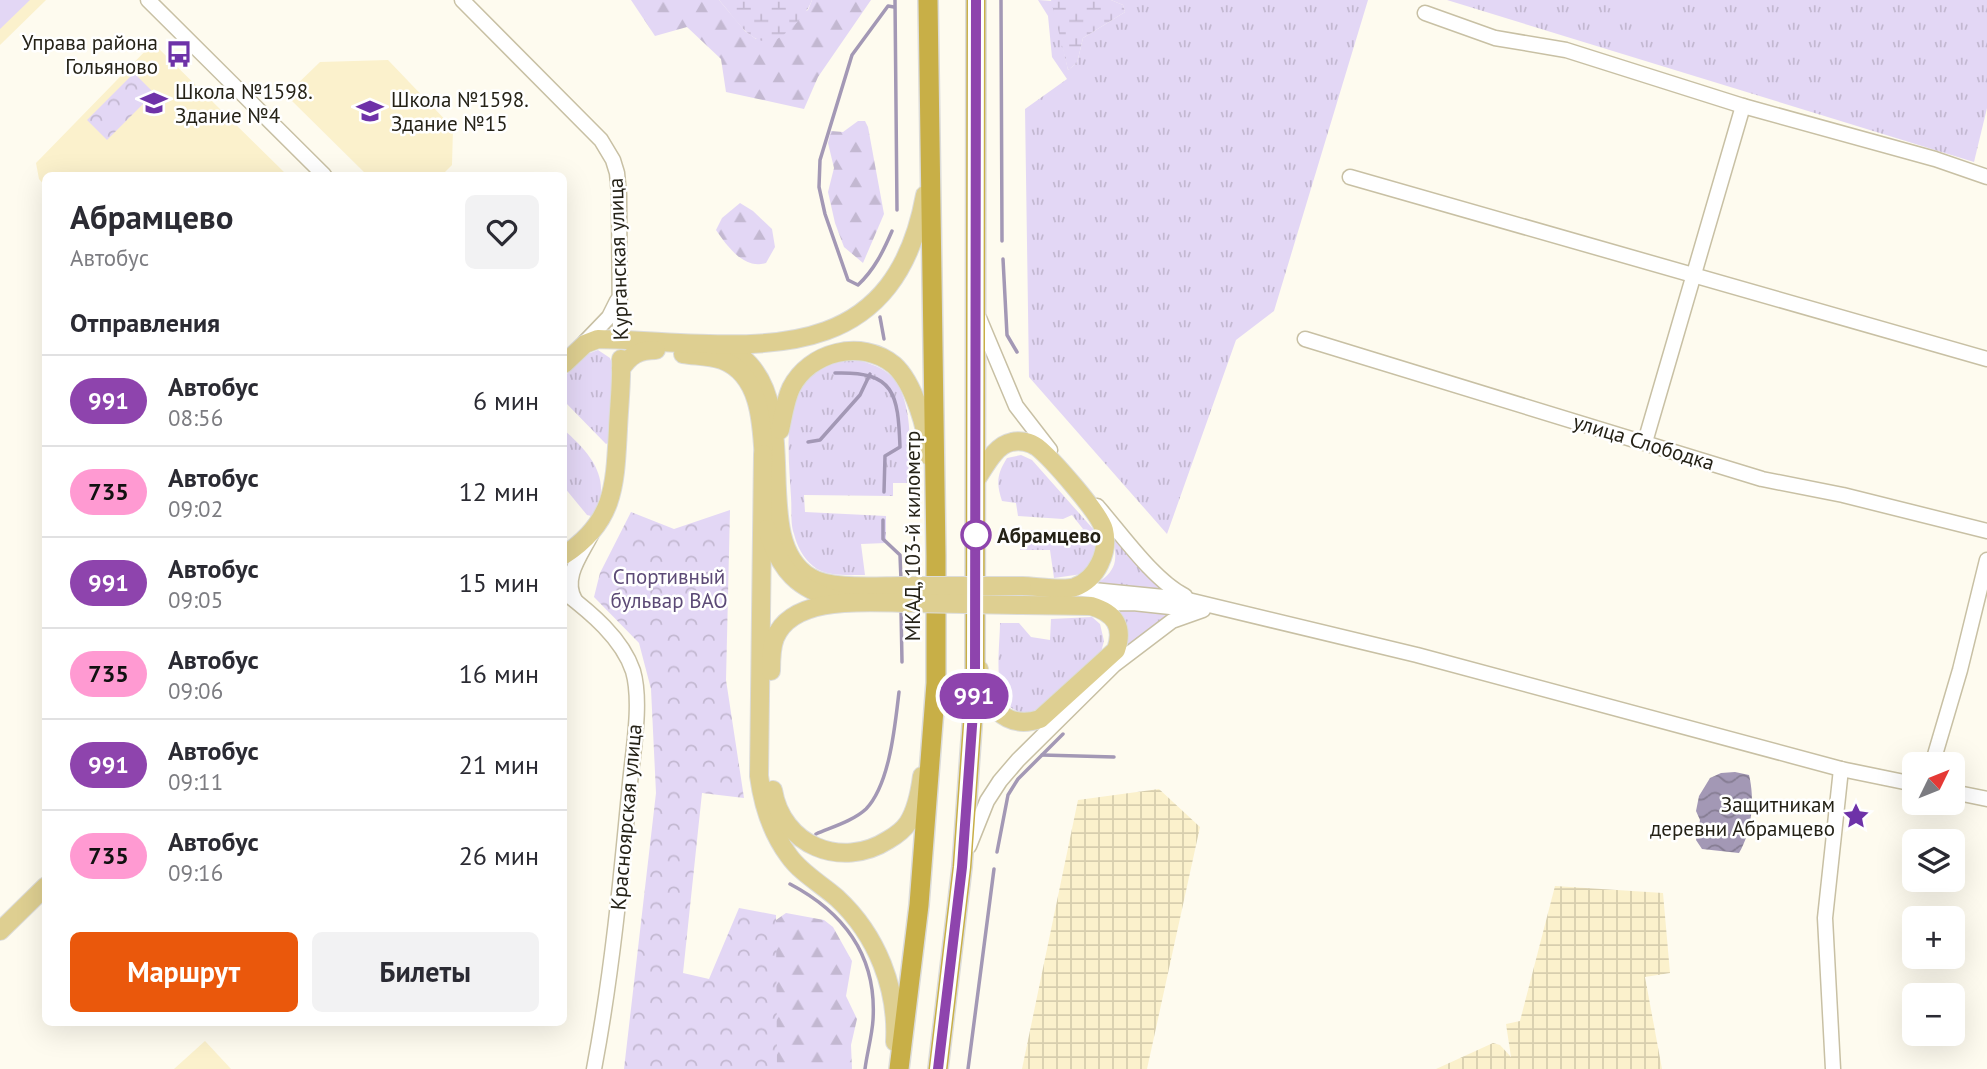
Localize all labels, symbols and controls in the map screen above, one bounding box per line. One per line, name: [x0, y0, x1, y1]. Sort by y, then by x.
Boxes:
place label: Управа района Гольяново: [22, 29, 158, 80]
bus stop icon: Управа района Гольяново: [164, 39, 194, 69]
place label: Школа №1598. Здание №4: [175, 78, 313, 129]
place label: Школа №1598. Здание №15: [391, 86, 529, 137]
school or university icon: Школа №1598. Здание №4: [139, 88, 169, 118]
school or university icon: Школа №1598. Здание №15: [355, 96, 385, 126]
street label: Курганская улица: [602, 177, 634, 341]
text: Абрамцево: [70, 195, 233, 238]
button: heart: [465, 195, 539, 269]
text: Автобус: [70, 243, 149, 272]
text: Отправления: [70, 306, 220, 339]
text: Автобус: [168, 370, 259, 403]
text: 6 мин: [473, 384, 539, 417]
text: 991: [88, 385, 129, 416]
text: 08:56: [168, 403, 223, 432]
street label: улица Слободка: [1570, 408, 1718, 476]
street label: МКАД, 103-й километр: [899, 431, 926, 641]
text: Автобус: [168, 461, 259, 494]
text: 12 мин: [459, 475, 539, 508]
text: 735: [88, 476, 129, 507]
text: 09:02: [168, 494, 223, 523]
marker: Абрамцево: [961, 520, 991, 550]
place label: Абрамцево: [997, 522, 1101, 549]
text: Автобус: [168, 552, 259, 585]
park label: Спортивный бульвар ВАО: [610, 563, 728, 614]
text: 15 мин: [459, 566, 539, 599]
text: 991: [88, 567, 129, 598]
text: 09:05: [168, 585, 223, 614]
text: Автобус: [168, 643, 259, 676]
text: 16 мин: [459, 657, 539, 690]
text: 735: [88, 658, 129, 689]
line badge: 991: [934, 673, 1014, 719]
text: 09:06: [168, 676, 223, 705]
text: 991: [954, 680, 994, 711]
street label: Красноярская улица: [604, 723, 648, 911]
text: Автобус: [168, 734, 259, 767]
text: 21 мин: [459, 748, 539, 781]
text: 991: [88, 749, 129, 780]
north arrow: [1902, 752, 1965, 816]
map controls: [1902, 752, 1965, 1046]
text: 09:11: [168, 767, 223, 796]
place label: Защитникам деревни Абрамцево: [1650, 791, 1835, 842]
place icon: Защитникам деревни Абрамцево: [1841, 801, 1871, 831]
text: Автобус: [168, 825, 259, 858]
button: layers: [1902, 829, 1965, 892]
text: 26 мин: [459, 839, 539, 872]
text: 735: [88, 840, 129, 871]
text: 09:16: [168, 858, 223, 887]
button: +: [1902, 906, 1965, 969]
button: Маршрут: [70, 932, 298, 1012]
button: Билеты: [312, 932, 539, 1012]
button: −: [1902, 983, 1965, 1046]

